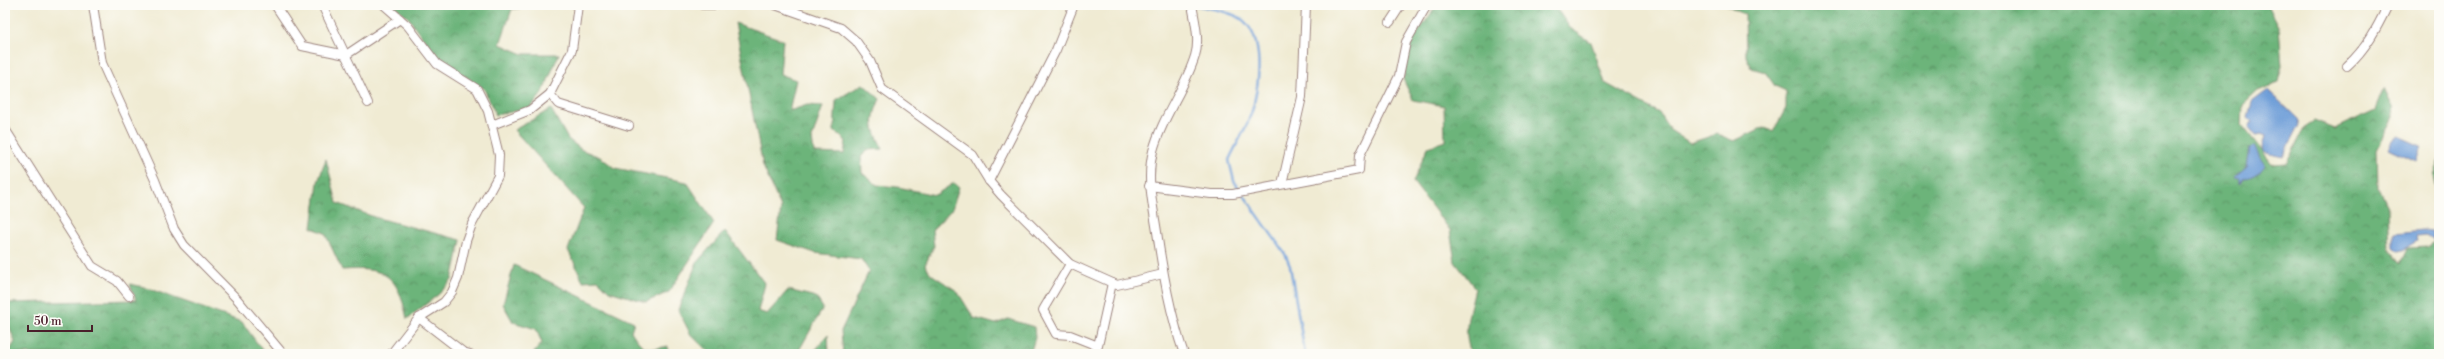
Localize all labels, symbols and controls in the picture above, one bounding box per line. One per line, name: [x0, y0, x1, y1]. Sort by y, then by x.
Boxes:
scale bar: [28, 307, 92, 333]
text: 50 m: [34, 314, 62, 329]

